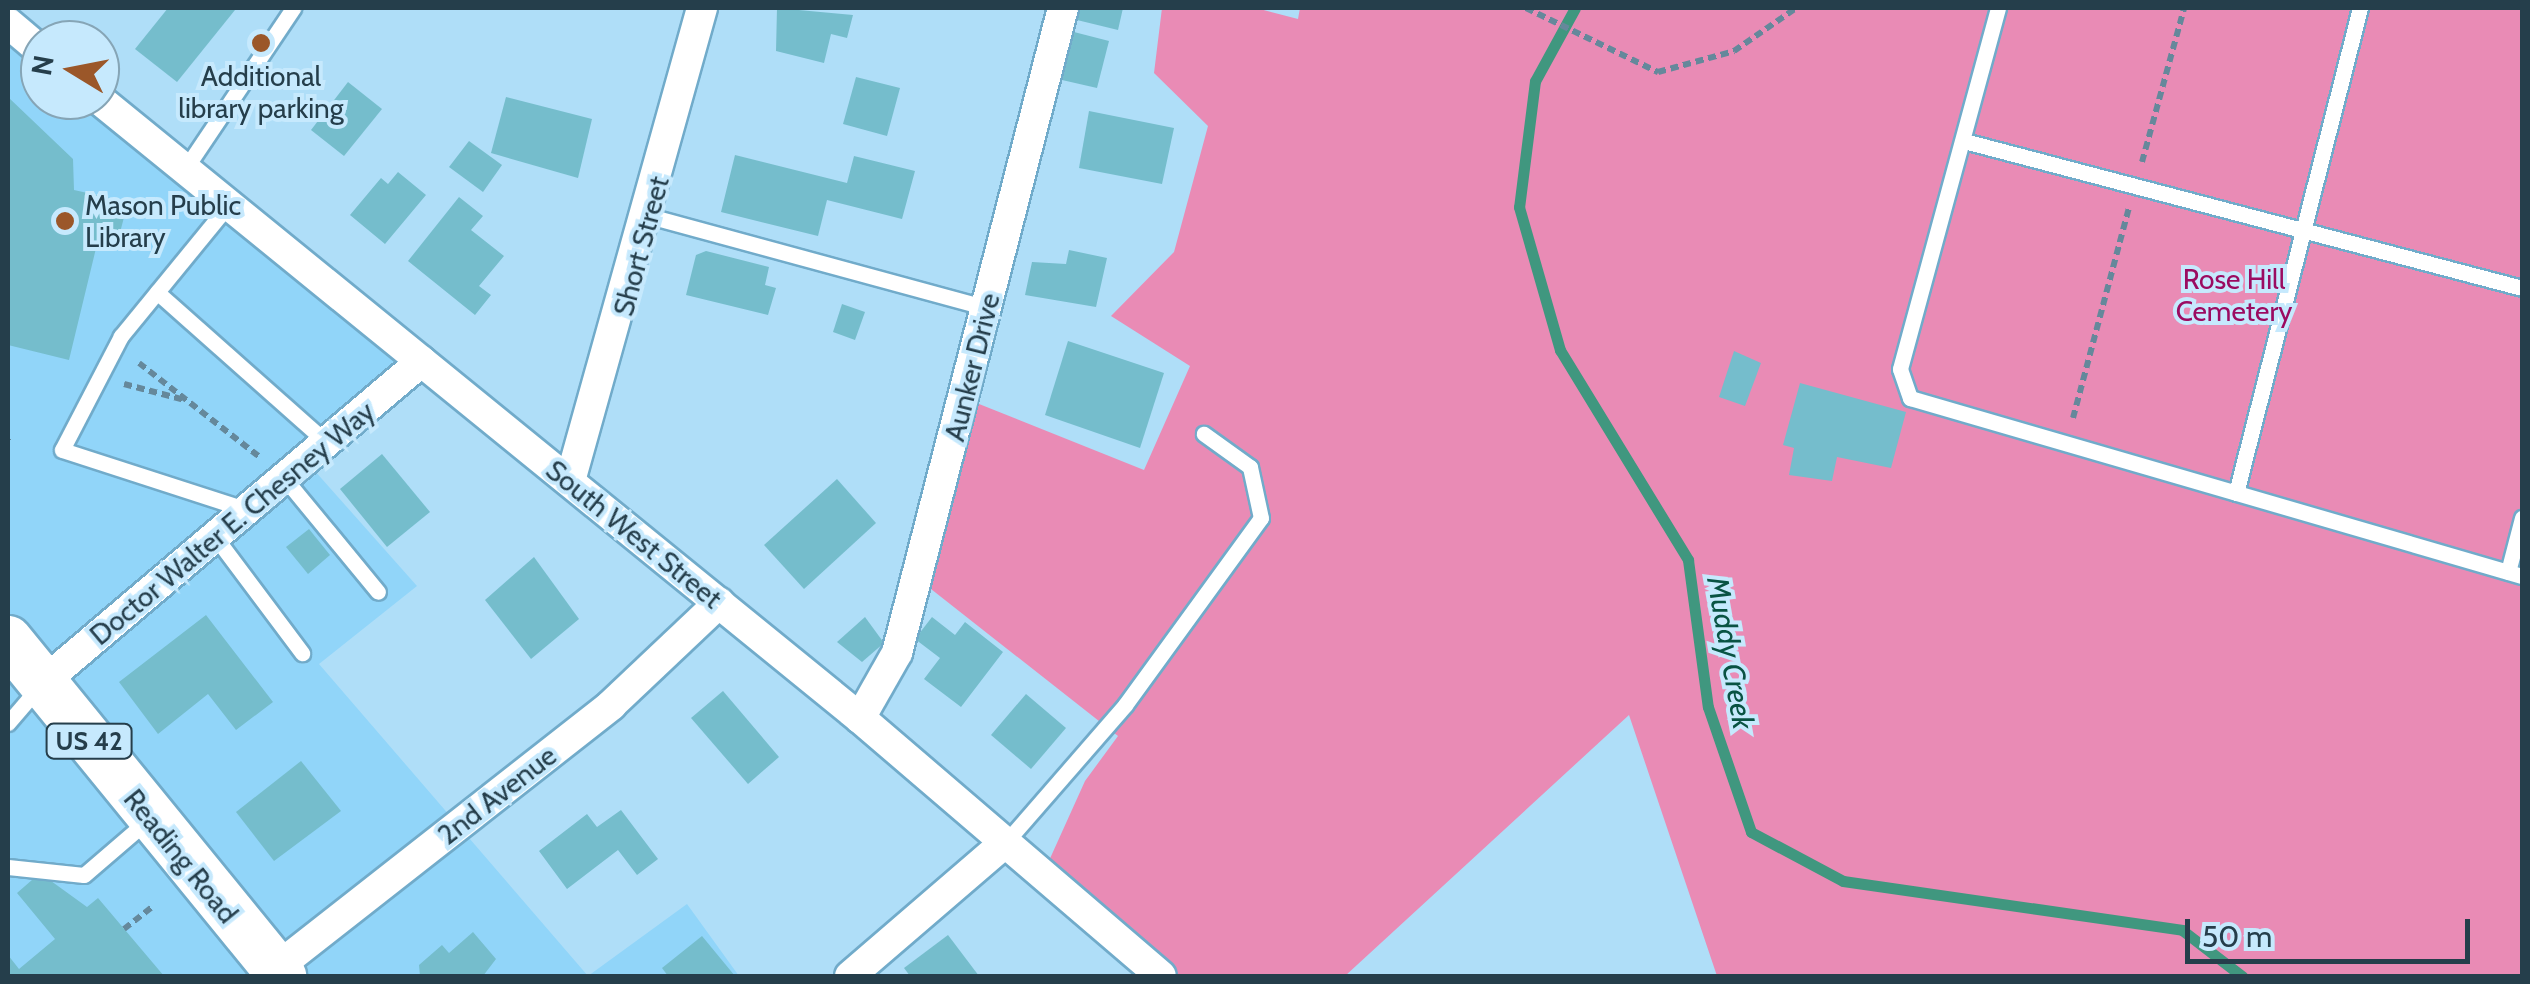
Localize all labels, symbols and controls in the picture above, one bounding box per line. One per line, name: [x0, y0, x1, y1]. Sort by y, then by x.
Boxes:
north arrow: [20, 20, 120, 120]
marker: Additional library parking: [250, 32, 272, 54]
text: N: [24, 52, 61, 78]
place label: Additional library parking: [178, 59, 344, 125]
street label: Short Street: [606, 172, 676, 320]
place label: Mason Public Library: [85, 188, 241, 254]
marker: Mason Public Library: [54, 210, 76, 232]
park label: Rose Hill Cemetery: [2176, 262, 2292, 328]
street label: Aunker Drive: [937, 289, 1007, 445]
street label: Doctor Walter E. Chesney Way: [83, 394, 381, 652]
street label: South West Street: [539, 453, 729, 615]
water label: Muddy Creek: [1699, 574, 1761, 732]
road number: US 42: [44, 721, 134, 761]
street label: 2nd Avenue: [431, 738, 563, 852]
street label: Reading Road: [117, 782, 245, 930]
scale bar: [2190, 899, 2475, 961]
text: 50 m: [2202, 918, 2272, 955]

